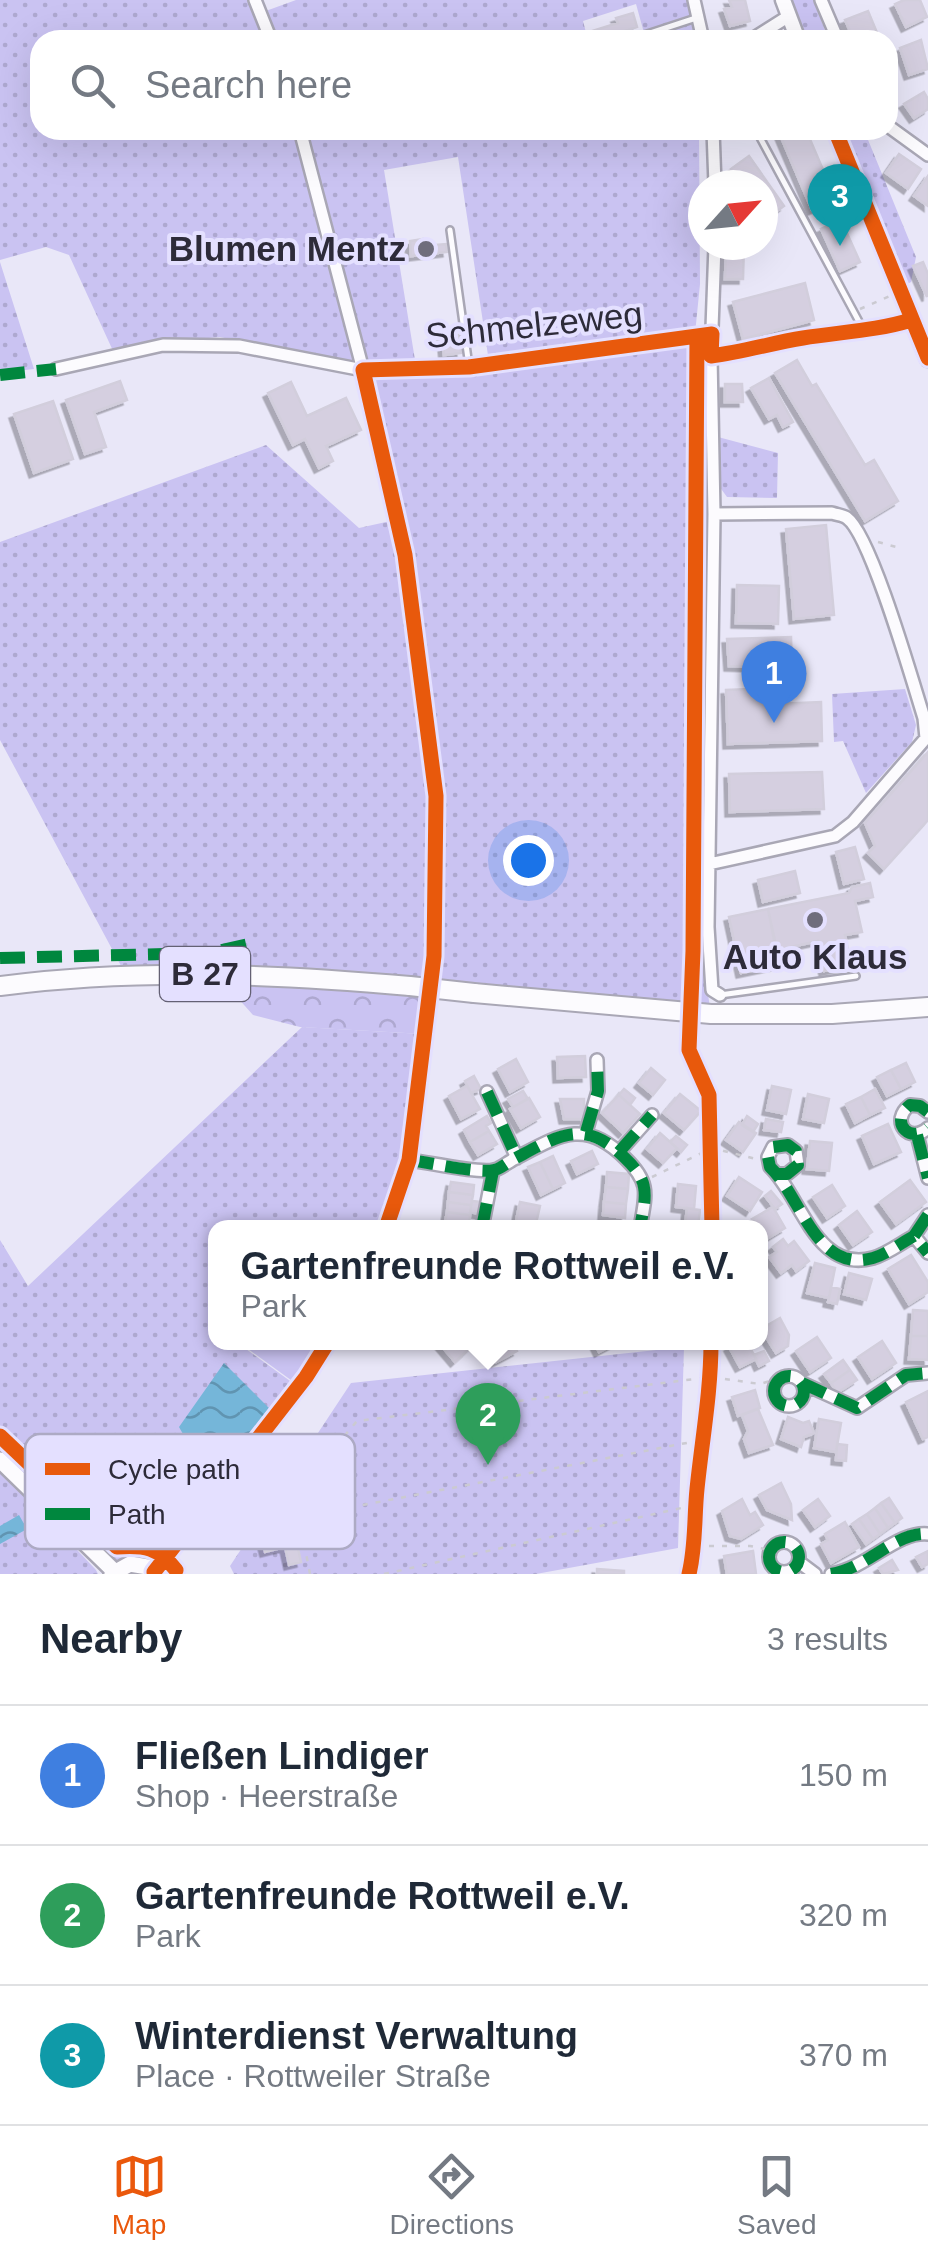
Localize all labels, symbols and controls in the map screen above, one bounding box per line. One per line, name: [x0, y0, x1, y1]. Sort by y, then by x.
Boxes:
search box: [30, 30, 898, 140]
icon: search: [65, 58, 120, 113]
text: Search here: [145, 64, 352, 106]
pin: 3: [808, 164, 872, 246]
north arrow: [688, 170, 778, 260]
place label: Blumen Mentz: [169, 229, 406, 268]
marker: Blumen Mentz: [415, 238, 437, 260]
street label: Schmelzeweg: [424, 294, 644, 355]
pin: 1: [742, 640, 806, 723]
your location: [503, 835, 554, 886]
marker: Auto Klaus: [804, 909, 826, 931]
place label: Auto Klaus: [723, 937, 907, 976]
road number: B 27: [160, 947, 250, 1001]
popup: [208, 1220, 768, 1350]
text: Gartenfreunde Rottweil e.V.: [241, 1245, 735, 1287]
text: Park: [241, 1288, 306, 1324]
pin: 2: [456, 1382, 520, 1465]
legend: [25, 1434, 355, 1549]
text: Cycle path: [108, 1454, 240, 1485]
text: Path: [108, 1499, 166, 1530]
text: Nearby: [40, 1615, 182, 1662]
text: 3 results: [767, 1621, 888, 1657]
text: Fließen Lindiger: [135, 1735, 428, 1777]
text: 1: [64, 1757, 81, 1793]
text: 150 m: [799, 1757, 888, 1793]
text: Shop · Heerstraße: [135, 1778, 398, 1814]
text: Gartenfreunde Rottweil e.V.: [135, 1875, 630, 1917]
text: 2: [64, 1897, 81, 1933]
text: 320 m: [799, 1897, 888, 1933]
text: Park: [135, 1918, 201, 1954]
text: Winterdienst Verwaltung: [135, 2015, 578, 2057]
text: 3: [64, 2037, 81, 2073]
text: 370 m: [799, 2037, 888, 2073]
text: Place · Rottweiler Straße: [135, 2058, 491, 2094]
tab: Map: [112, 2149, 167, 2241]
tab: Directions: [390, 2149, 514, 2241]
tab: Saved: [737, 2149, 816, 2241]

